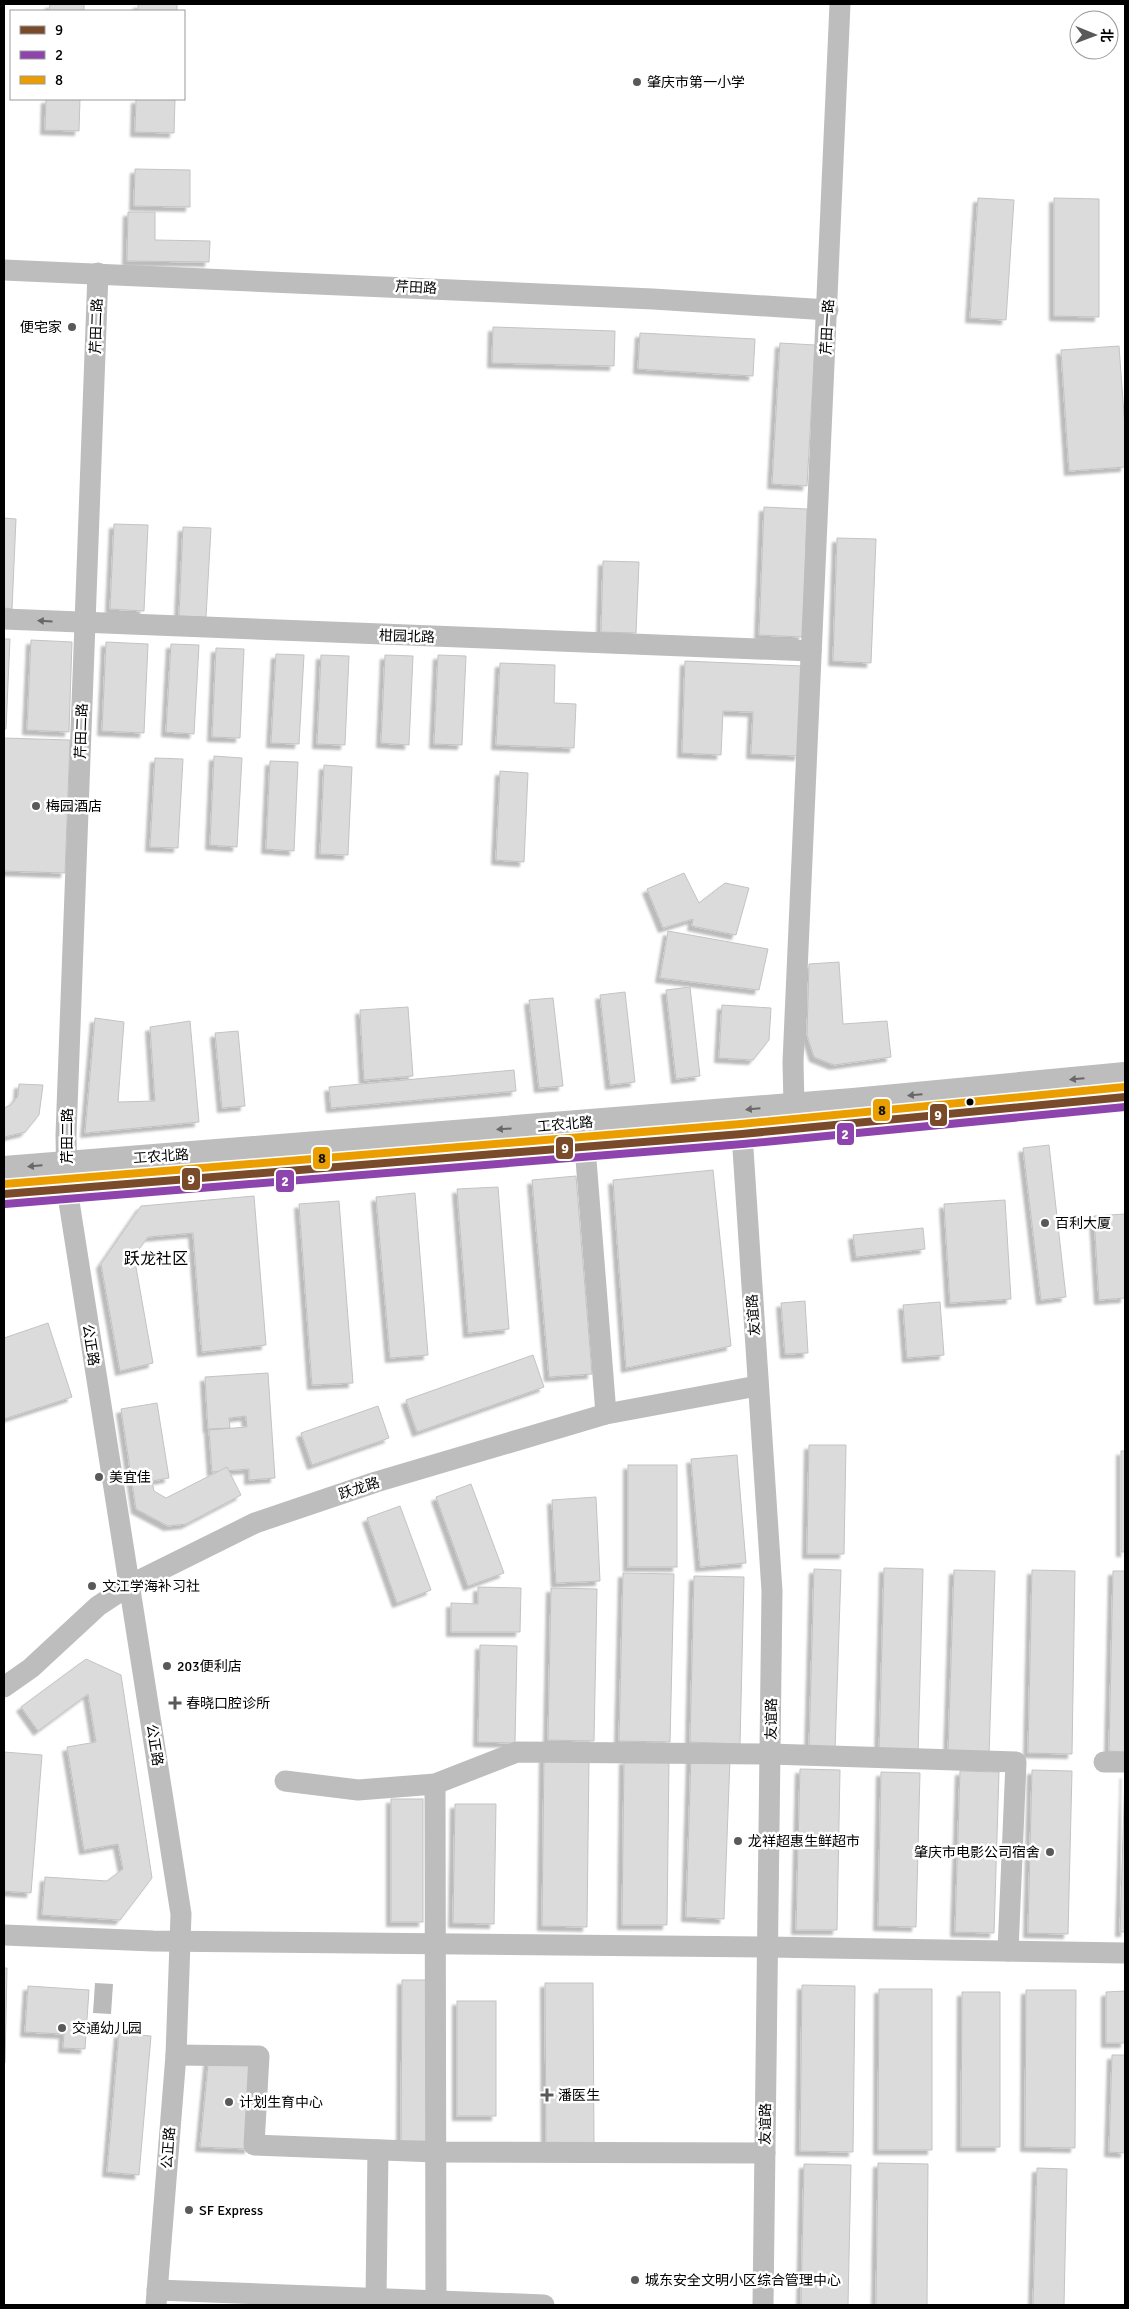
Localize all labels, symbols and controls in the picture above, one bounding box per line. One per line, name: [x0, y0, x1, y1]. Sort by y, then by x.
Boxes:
legend: [10, 10, 185, 100]
north arrow: [1069, 10, 1119, 60]
text: 9: [55, 21, 63, 39]
text: 北: [1098, 28, 1115, 42]
text: 2: [55, 46, 63, 64]
text: 8: [55, 71, 63, 89]
place label: 肇庆市第一小学: [647, 74, 745, 91]
marker: 肇庆市第一小学: [631, 76, 643, 88]
street label: 芹田路: [395, 278, 437, 297]
street label: 芹田二路: [87, 298, 106, 354]
street label: 芹田一路: [818, 299, 837, 355]
place label: 便宅家: [20, 319, 62, 336]
marker: 便宅家: [66, 321, 78, 333]
one-way arrow: [36, 617, 52, 625]
street label: 柑园北路: [379, 627, 435, 646]
street label: 芹田二路: [72, 703, 91, 759]
place label: 梅园酒店: [46, 798, 102, 815]
marker: 梅园酒店: [30, 800, 42, 812]
one-way arrow: [1068, 1075, 1084, 1083]
one-way arrow: [907, 1091, 923, 1099]
unlabelled marker: [965, 1097, 975, 1107]
line badge: 8: [872, 1098, 891, 1122]
text: 8: [878, 1102, 886, 1119]
line badge: 9: [929, 1103, 948, 1127]
one-way arrow: [745, 1105, 761, 1113]
text: 9: [934, 1107, 942, 1124]
street label: 芹田二路: [59, 1108, 76, 1164]
street label: 工农北路: [536, 1114, 594, 1135]
line badge: 2: [836, 1122, 855, 1146]
one-way arrow: [496, 1125, 512, 1133]
text: 2: [841, 1126, 849, 1143]
line badge: 9: [555, 1136, 574, 1160]
text: 9: [561, 1140, 569, 1157]
street label: 工农北路: [133, 1146, 190, 1167]
line badge: 8: [312, 1146, 331, 1170]
text: 8: [318, 1150, 326, 1167]
one-way arrow: [27, 1163, 43, 1171]
line badge: 9: [181, 1167, 201, 1191]
line badge: 2: [275, 1169, 295, 1193]
text: 9: [187, 1171, 195, 1188]
text: 2: [281, 1173, 289, 1190]
place label: 百利大厦: [1055, 1215, 1111, 1232]
marker: 百利大厦: [1039, 1217, 1051, 1229]
district label: 跃龙社区: [124, 1249, 188, 1269]
street label: 友谊路: [744, 1293, 763, 1337]
street label: 公正路: [79, 1323, 102, 1367]
place label: 美宜佳: [109, 1469, 151, 1486]
marker: 美宜佳: [93, 1471, 105, 1483]
street label: 跃龙路: [337, 1474, 382, 1503]
place label: 文江学海补习社: [102, 1578, 200, 1595]
marker: 文江学海补习社: [86, 1580, 98, 1592]
place label: 203便利店: [177, 1658, 242, 1675]
marker: 203便利店: [161, 1660, 173, 1672]
place label: 春晓口腔诊所: [186, 1695, 270, 1712]
marker: 春晓口腔诊所: [168, 1696, 182, 1710]
street label: 友谊路: [763, 1698, 780, 1740]
street label: 公正路: [143, 1723, 166, 1767]
place label: 龙祥超惠生鲜超市: [748, 1833, 860, 1850]
marker: 龙祥超惠生鲜超市: [732, 1835, 744, 1847]
place label: 肇庆市电影公司宿舍: [914, 1844, 1040, 1861]
marker: 肇庆市电影公司宿舍: [1044, 1846, 1056, 1858]
place label: 交通幼儿园: [72, 2020, 142, 2037]
marker: 交通幼儿园: [56, 2022, 68, 2034]
place label: 潘医生: [558, 2087, 600, 2104]
marker: 潘医生: [540, 2088, 554, 2102]
place label: 计划生育中心: [239, 2094, 323, 2111]
marker: 计划生育中心: [223, 2096, 235, 2108]
street label: 友谊路: [757, 2103, 774, 2145]
street label: 公正路: [159, 2126, 178, 2170]
place label: SF Express: [199, 2202, 263, 2219]
marker: SF Express: [183, 2204, 195, 2216]
place label: 城东安全文明小区综合管理中心: [645, 2272, 841, 2289]
marker: 城东安全文明小区综合管理中心: [629, 2274, 641, 2286]

